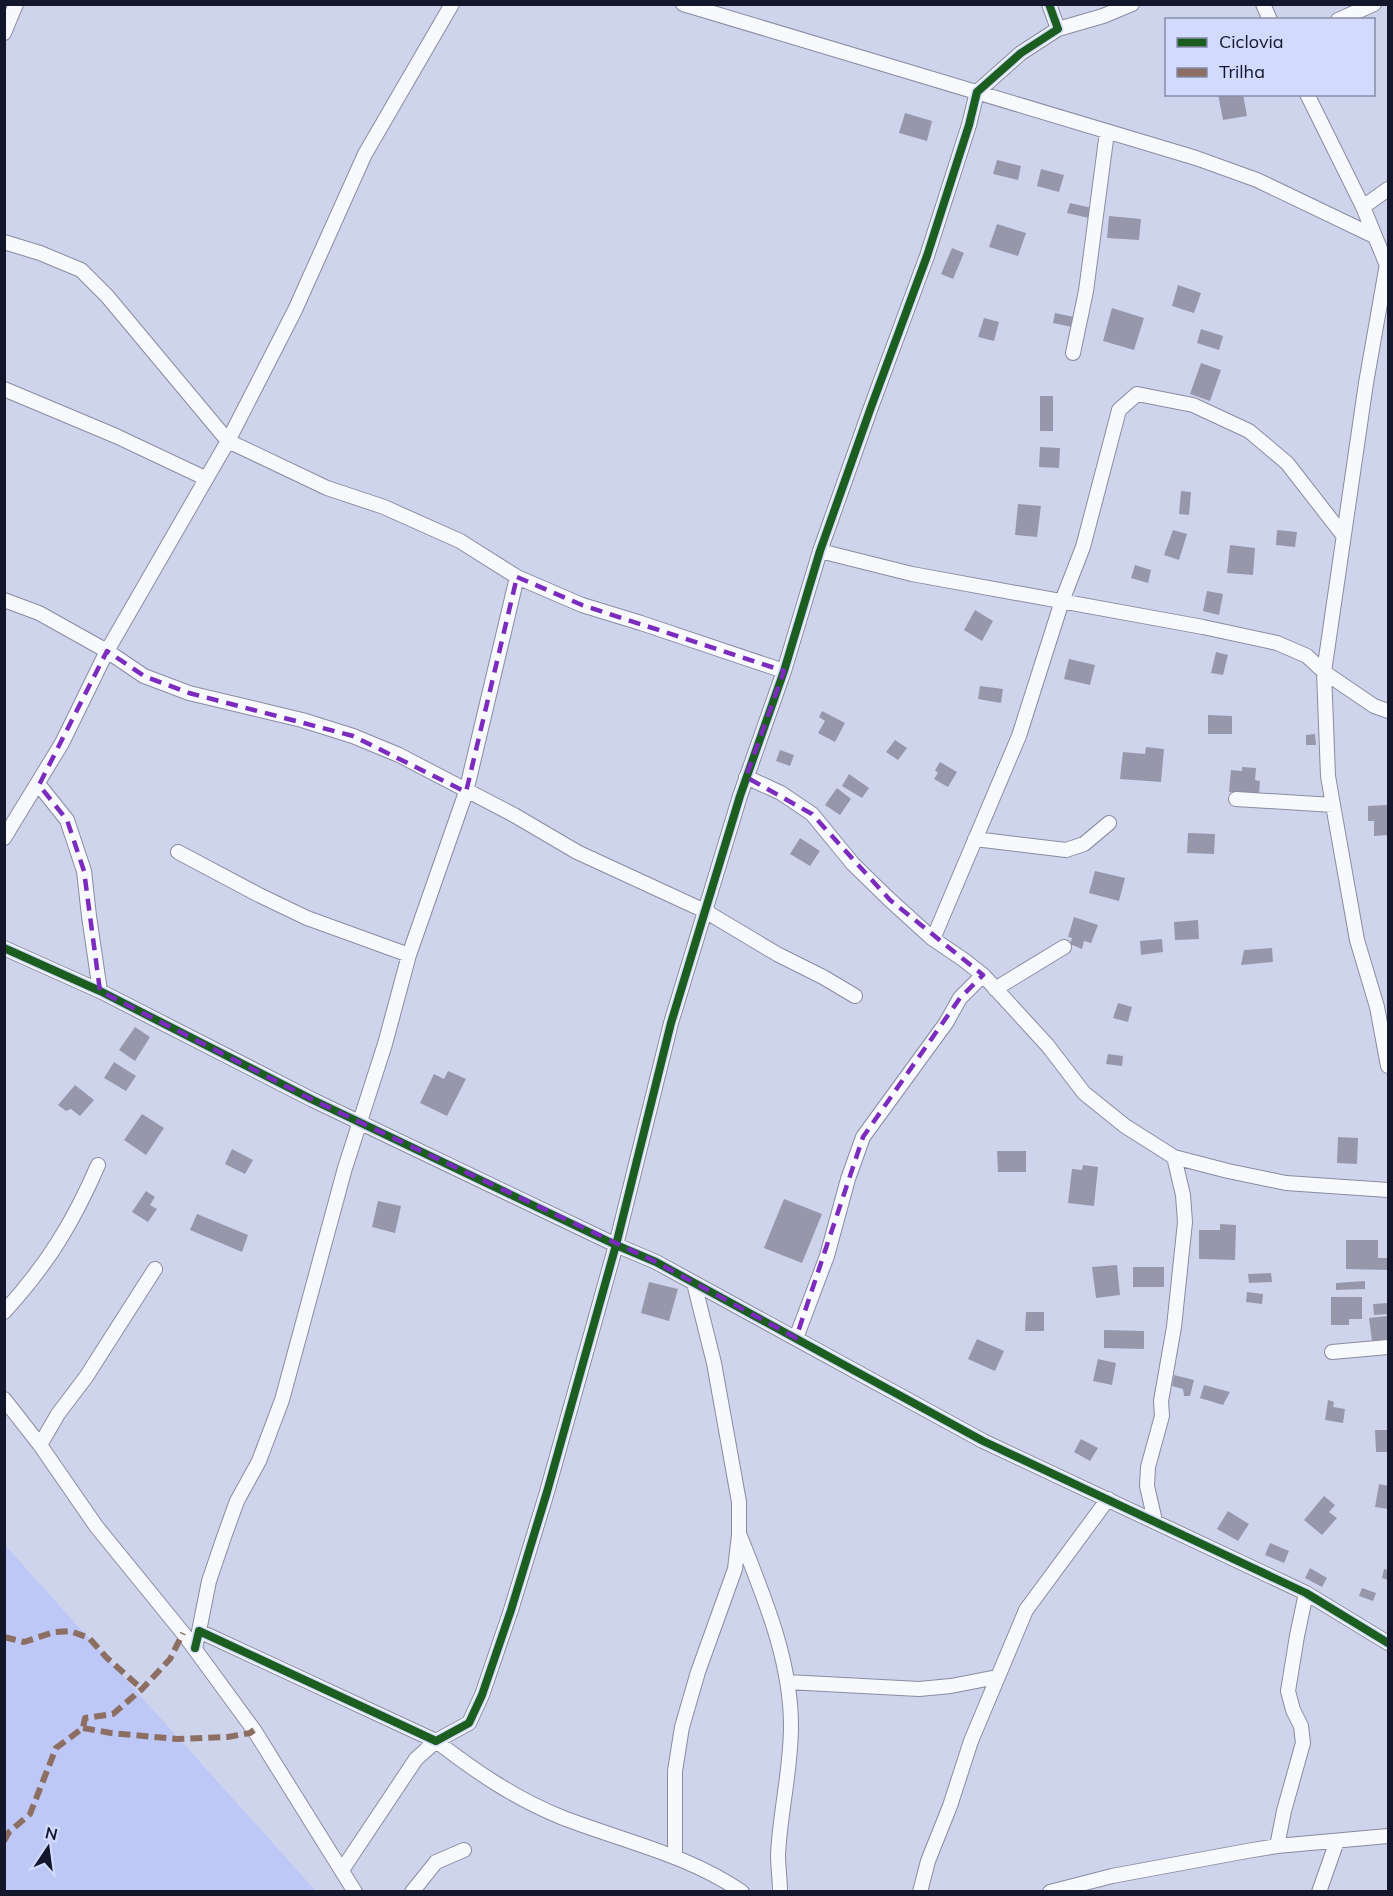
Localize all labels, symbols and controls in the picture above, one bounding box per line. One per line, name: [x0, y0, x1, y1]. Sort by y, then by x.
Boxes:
legend: [1165, 18, 1375, 96]
text: Ciclovia: [1219, 30, 1284, 53]
text: Trilha: [1219, 60, 1265, 83]
north arrow: [18, 1818, 78, 1878]
text: N: [43, 1822, 60, 1844]

